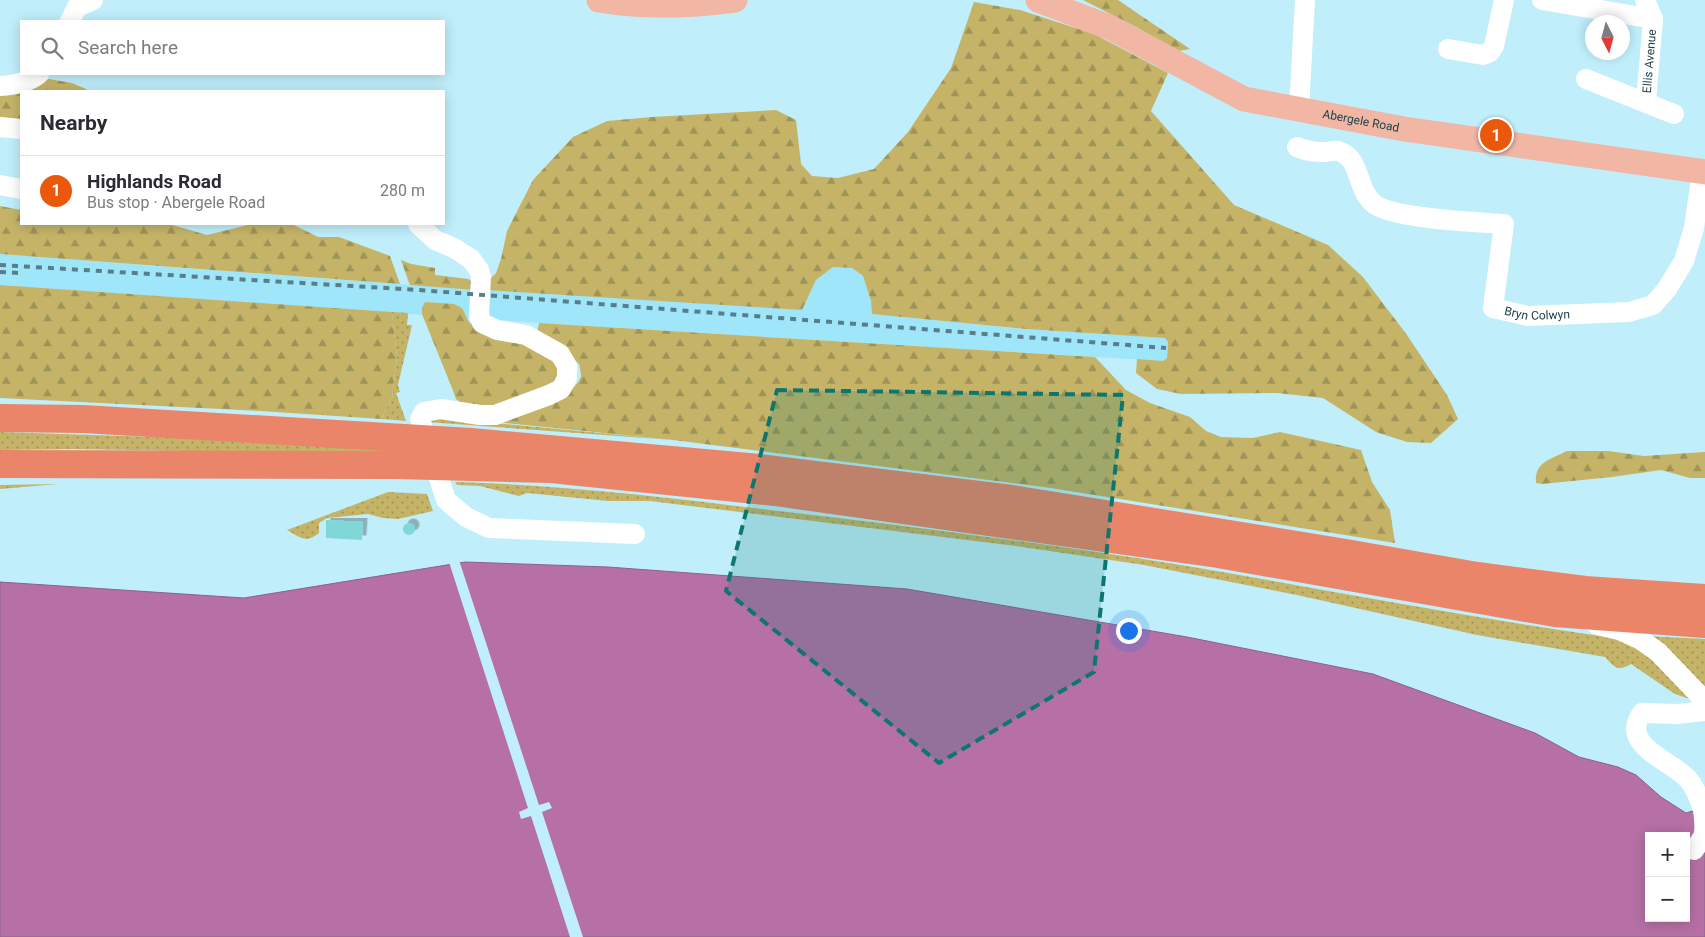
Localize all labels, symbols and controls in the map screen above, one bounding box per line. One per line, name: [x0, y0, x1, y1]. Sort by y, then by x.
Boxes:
north arrow: [1585, 15, 1630, 60]
search box: [20, 20, 445, 75]
street label: Ellis Avenue: [1640, 29, 1659, 94]
icon: search: [38, 34, 66, 62]
text: Search here: [78, 36, 178, 59]
street label: Abergele Road: [1321, 107, 1401, 135]
text: Nearby: [40, 111, 107, 135]
pin: 1: [1480, 116, 1512, 154]
text: Highlands Road: [87, 170, 222, 193]
text: 1: [51, 181, 61, 200]
text: 280 m: [380, 181, 425, 200]
text: Bus stop · Abergele Road: [87, 193, 265, 212]
street label: Bryn Colwyn: [1503, 304, 1570, 323]
your location: [1116, 618, 1142, 644]
map controls: [1645, 832, 1690, 922]
button: +: [1645, 832, 1690, 877]
button: −: [1645, 877, 1690, 922]

